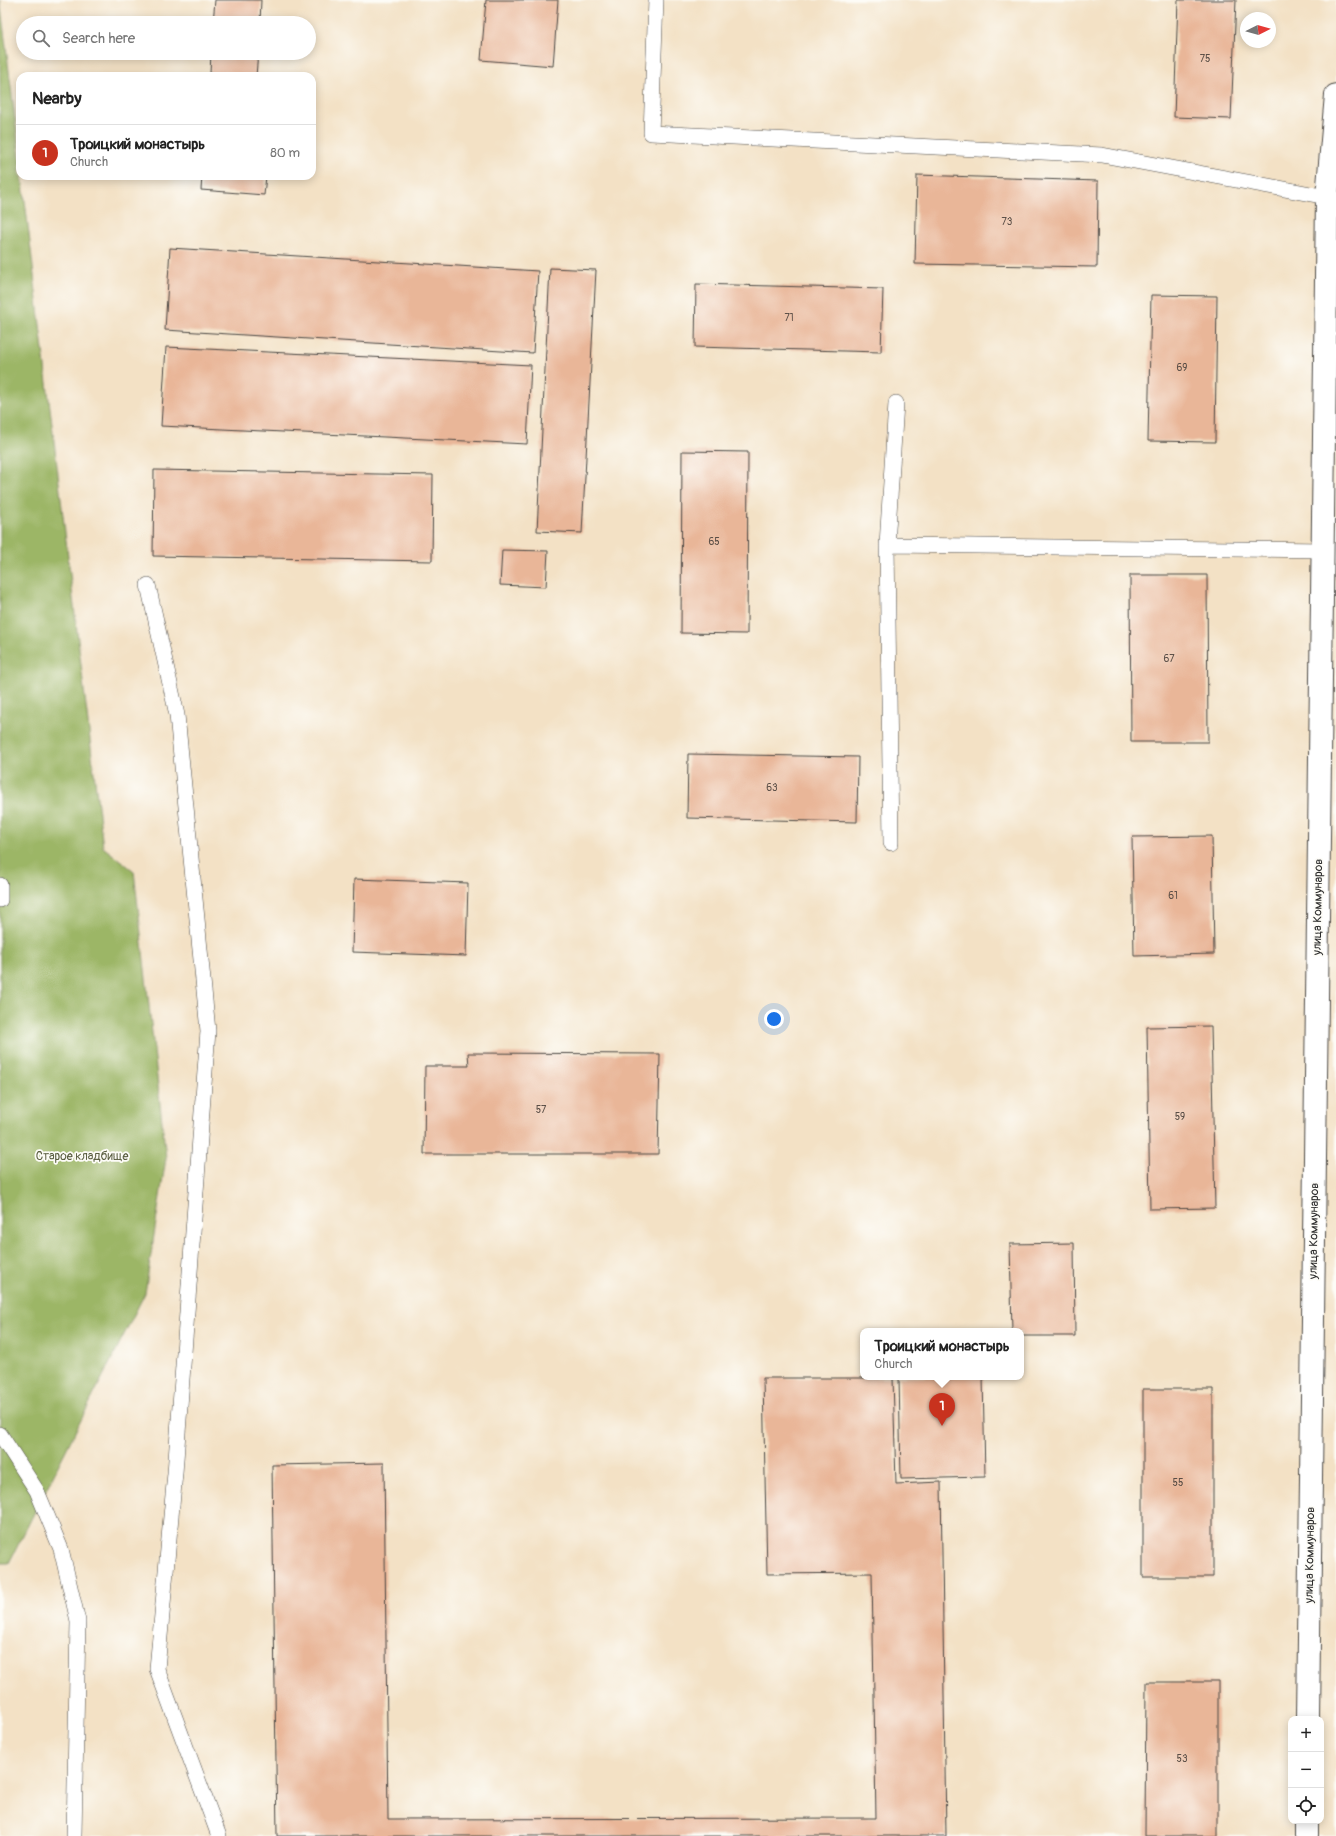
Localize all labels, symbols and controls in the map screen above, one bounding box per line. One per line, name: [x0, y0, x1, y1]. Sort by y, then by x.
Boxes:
north arrow: [1240, 12, 1276, 48]
search box: [16, 16, 316, 60]
icon: search: [30, 27, 52, 49]
text: Search here: [62, 29, 135, 48]
house number: 75: [1200, 53, 1210, 65]
text: Nearby: [32, 88, 81, 109]
text: Троицкий монастырь: [70, 135, 205, 154]
text: 1: [42, 145, 48, 161]
text: 80 m: [270, 145, 300, 161]
text: Church: [70, 154, 108, 170]
house number: 73: [1002, 216, 1013, 228]
house number: 71: [784, 312, 794, 324]
house number: 69: [1177, 362, 1187, 374]
house number: 65: [708, 536, 720, 548]
house number: 67: [1163, 653, 1175, 665]
house number: 63: [766, 782, 778, 794]
street label: улица Коммунаров: [1310, 859, 1326, 956]
house number: 61: [1168, 890, 1178, 902]
your location: [764, 1009, 784, 1029]
house number: 57: [536, 1104, 547, 1116]
house number: 59: [1175, 1111, 1185, 1123]
park label: Старое кладбище: [36, 1149, 128, 1164]
street label: улица Коммунаров: [1306, 1183, 1322, 1280]
popup: [860, 1328, 1024, 1380]
text: Троицкий монастырь: [874, 1337, 1010, 1356]
text: Church: [874, 1356, 912, 1372]
pin: 1: [929, 1393, 955, 1426]
house number: 55: [1173, 1477, 1183, 1489]
street label: улица Коммунаров: [1302, 1507, 1318, 1604]
map controls: [1288, 1716, 1324, 1824]
button: +: [1288, 1716, 1324, 1752]
button: −: [1288, 1752, 1324, 1788]
house number: 53: [1177, 1753, 1188, 1765]
button: locate: [1288, 1788, 1324, 1824]

